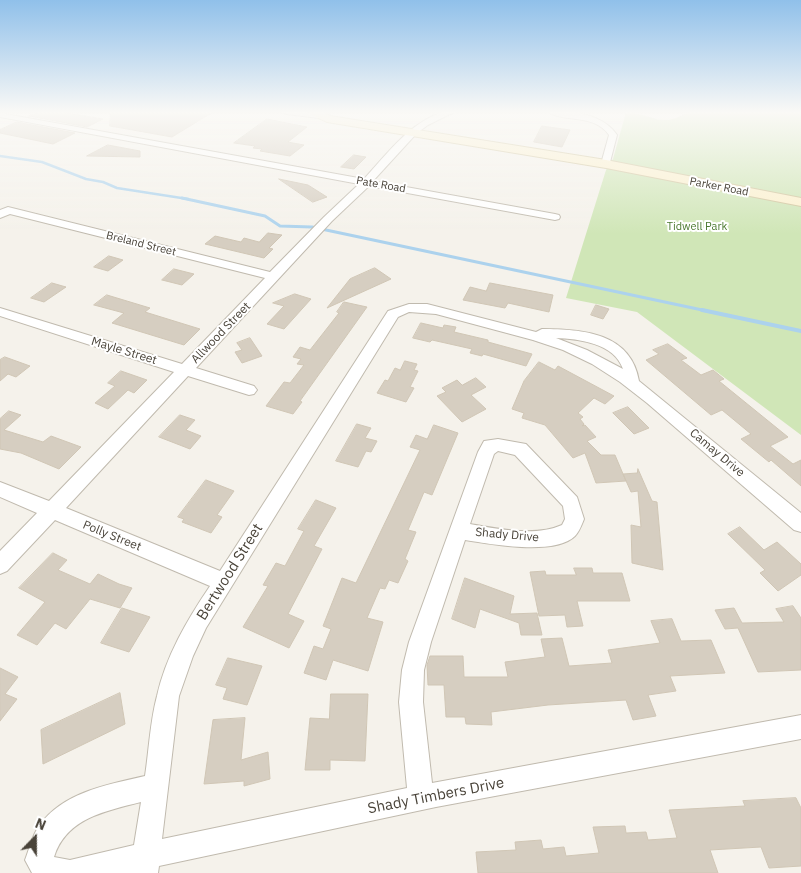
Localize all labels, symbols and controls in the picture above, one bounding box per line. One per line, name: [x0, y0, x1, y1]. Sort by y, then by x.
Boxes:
street label: Pate Road: [355, 174, 407, 196]
street label: Parker Road: [688, 175, 750, 199]
park label: Tidwell Park: [667, 220, 727, 234]
street label: Breland Street: [105, 229, 177, 259]
street label: Allwood Street: [188, 299, 254, 367]
street label: Mayle Street: [90, 334, 158, 368]
street label: Camay Drive: [687, 426, 747, 480]
street label: Polly Street: [81, 518, 143, 554]
street label: Bertwood Street: [193, 520, 267, 624]
street label: Shady Drive: [475, 525, 539, 545]
street label: Shady Timbers Drive: [366, 774, 506, 818]
north arrow: [10, 813, 60, 863]
text: N: [33, 814, 49, 834]

